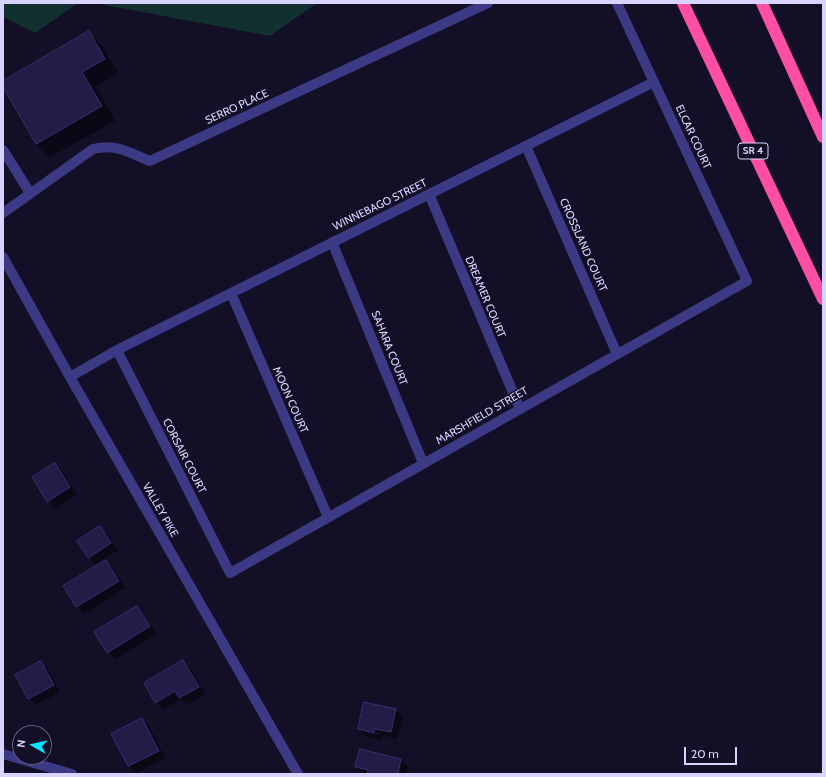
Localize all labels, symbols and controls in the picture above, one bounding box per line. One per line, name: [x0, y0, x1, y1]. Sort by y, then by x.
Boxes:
street label: SERRO PLACE: [203, 87, 271, 127]
street label: ELCAR COURT: [672, 103, 714, 171]
road number: SR 4: [738, 143, 768, 159]
street label: WINNEBAGO STREET: [331, 176, 429, 234]
street label: CROSSLAND COURT: [557, 196, 609, 294]
street label: DREAMER COURT: [462, 254, 508, 340]
street label: SAHARA COURT: [368, 309, 410, 387]
street label: MOON COURT: [269, 365, 311, 435]
street label: MARSHFIELD STREET: [434, 384, 530, 448]
street label: CORSAIR COURT: [159, 416, 209, 496]
street label: VALLEY PIKE: [139, 481, 181, 539]
north arrow: [12, 725, 52, 765]
text: N: [14, 739, 29, 748]
scale bar: [686, 739, 739, 765]
text: 20 m: [691, 746, 719, 761]

